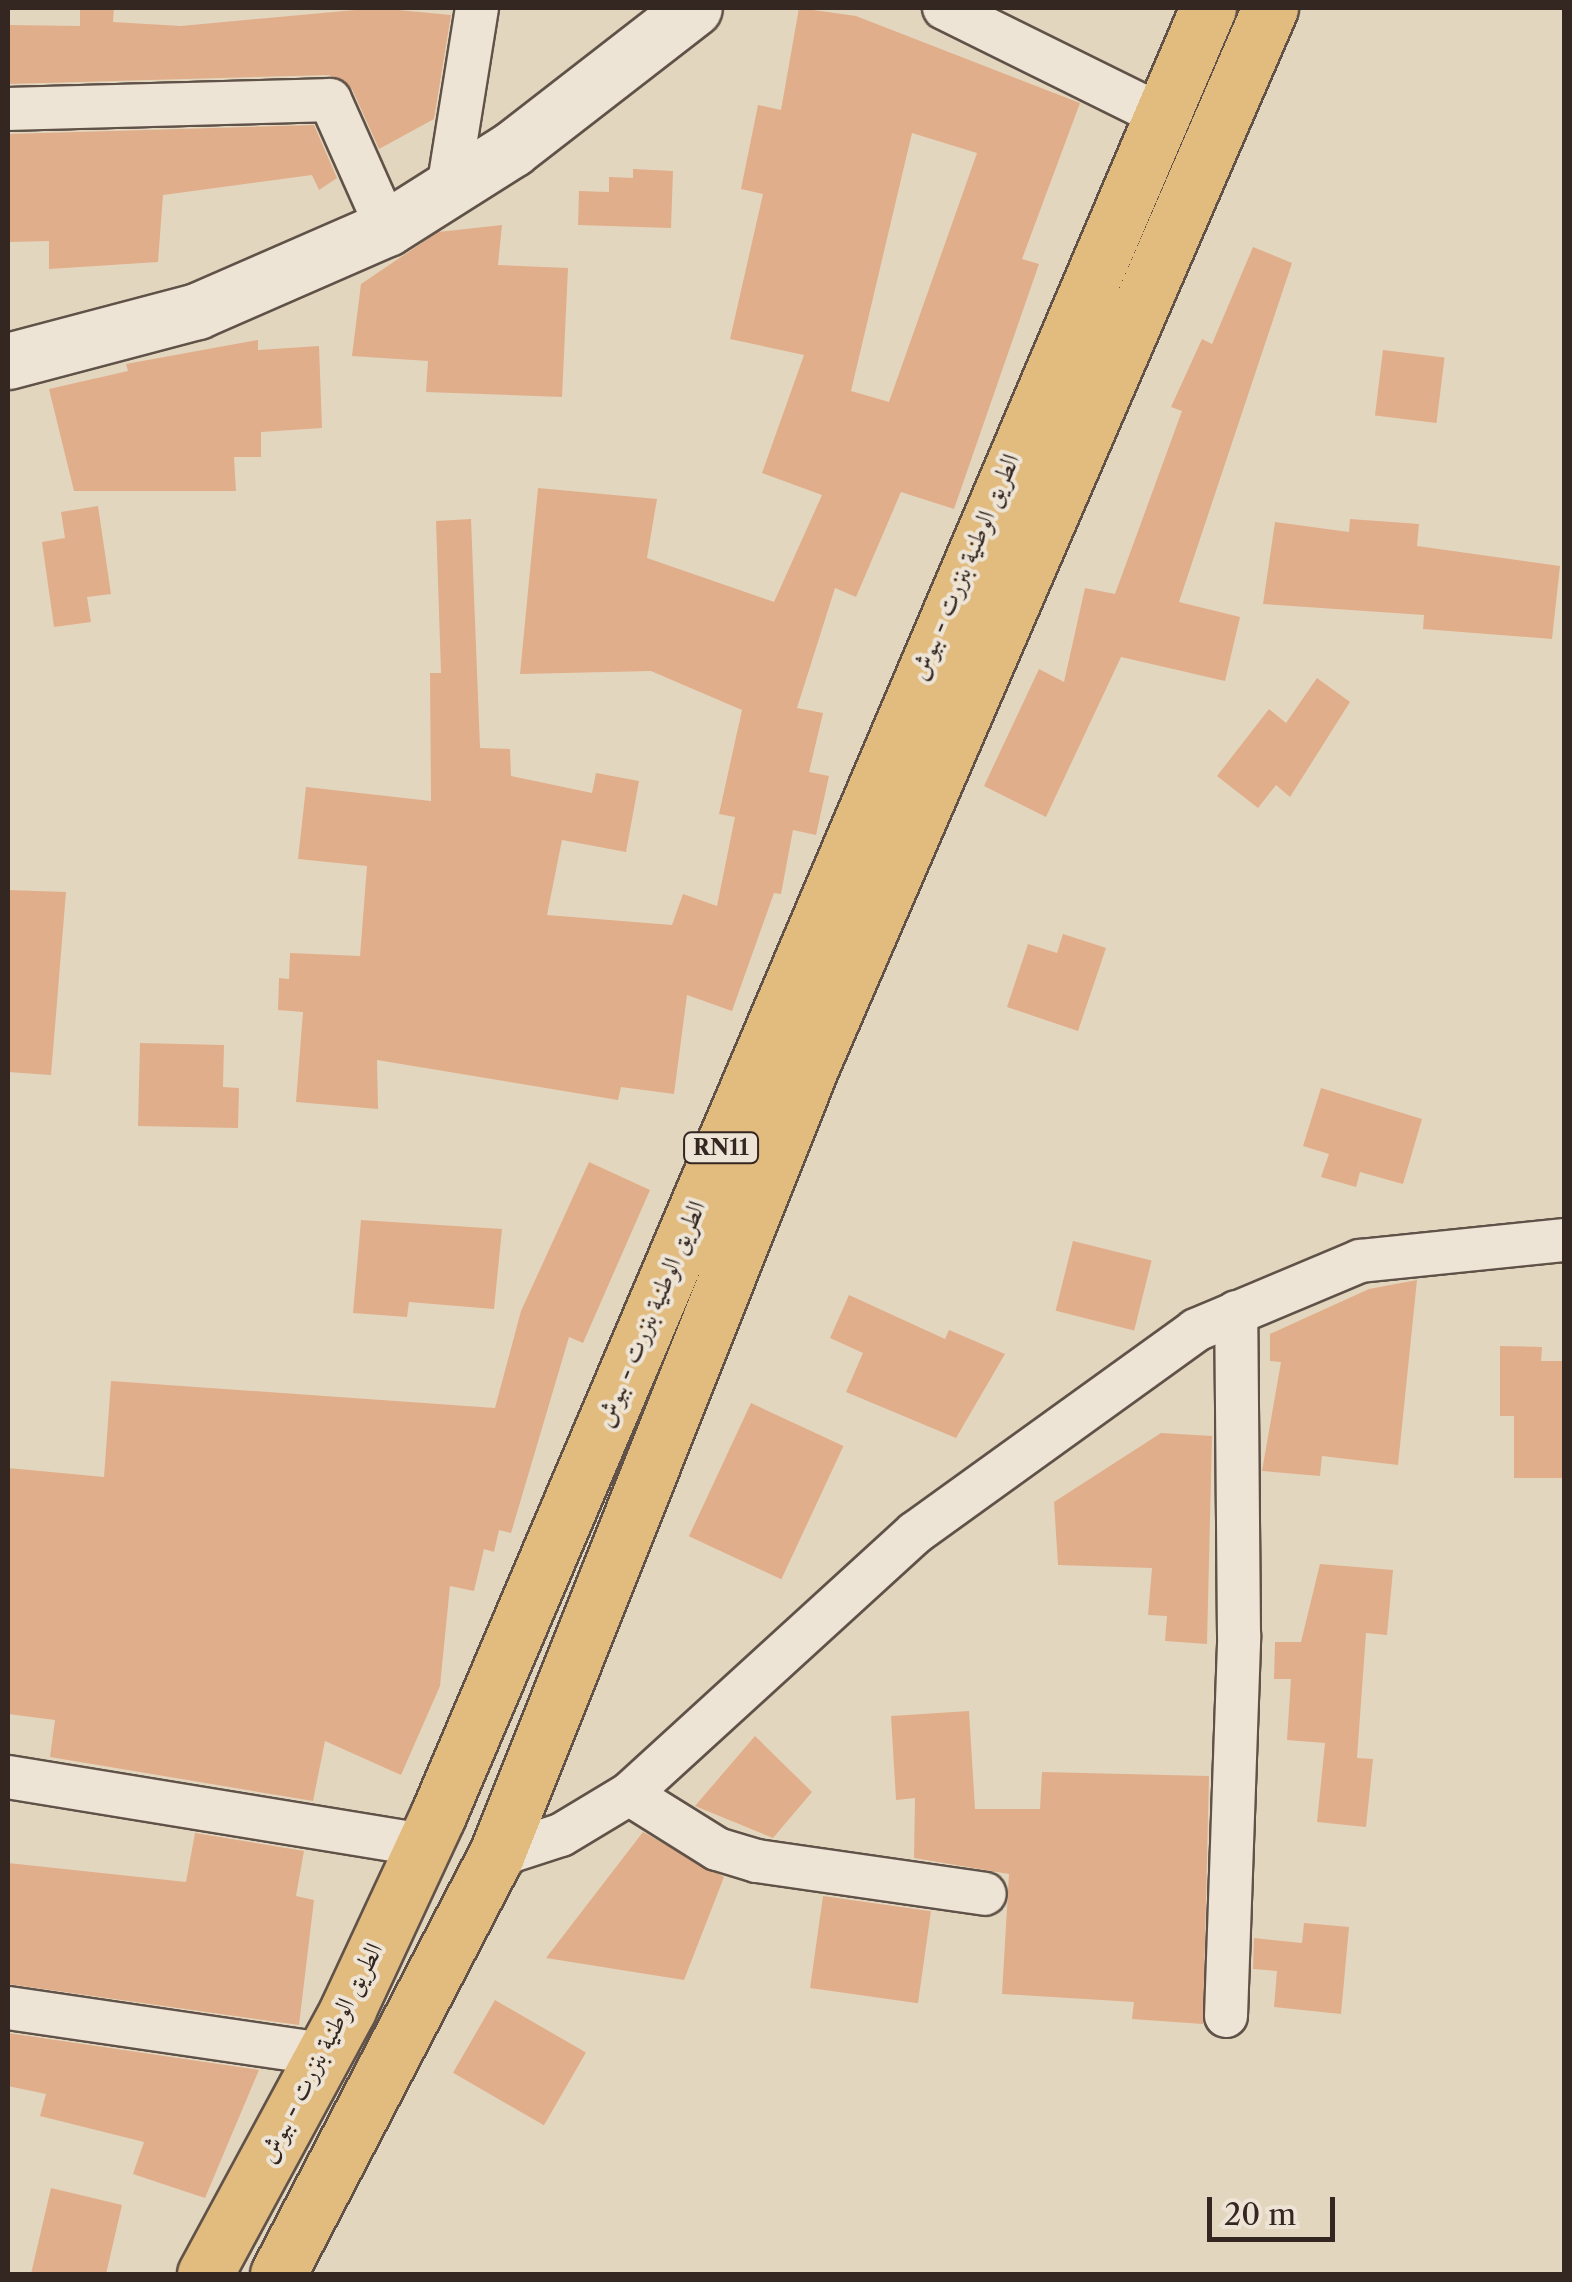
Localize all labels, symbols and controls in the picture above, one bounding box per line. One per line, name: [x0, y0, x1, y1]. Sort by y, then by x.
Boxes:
street label: الطريق الوطنية بنزرت - ببوش: [904, 449, 1026, 685]
road number: RN11: [681, 1131, 761, 1165]
street label: الطريق الوطنية بنزرت - ببوش: [590, 1196, 712, 1432]
street label: الطريق الوطنية بنزرت - ببوش: [253, 1938, 389, 2168]
scale bar: [1212, 2177, 1340, 2239]
text: 20 m: [1224, 2196, 1296, 2233]

